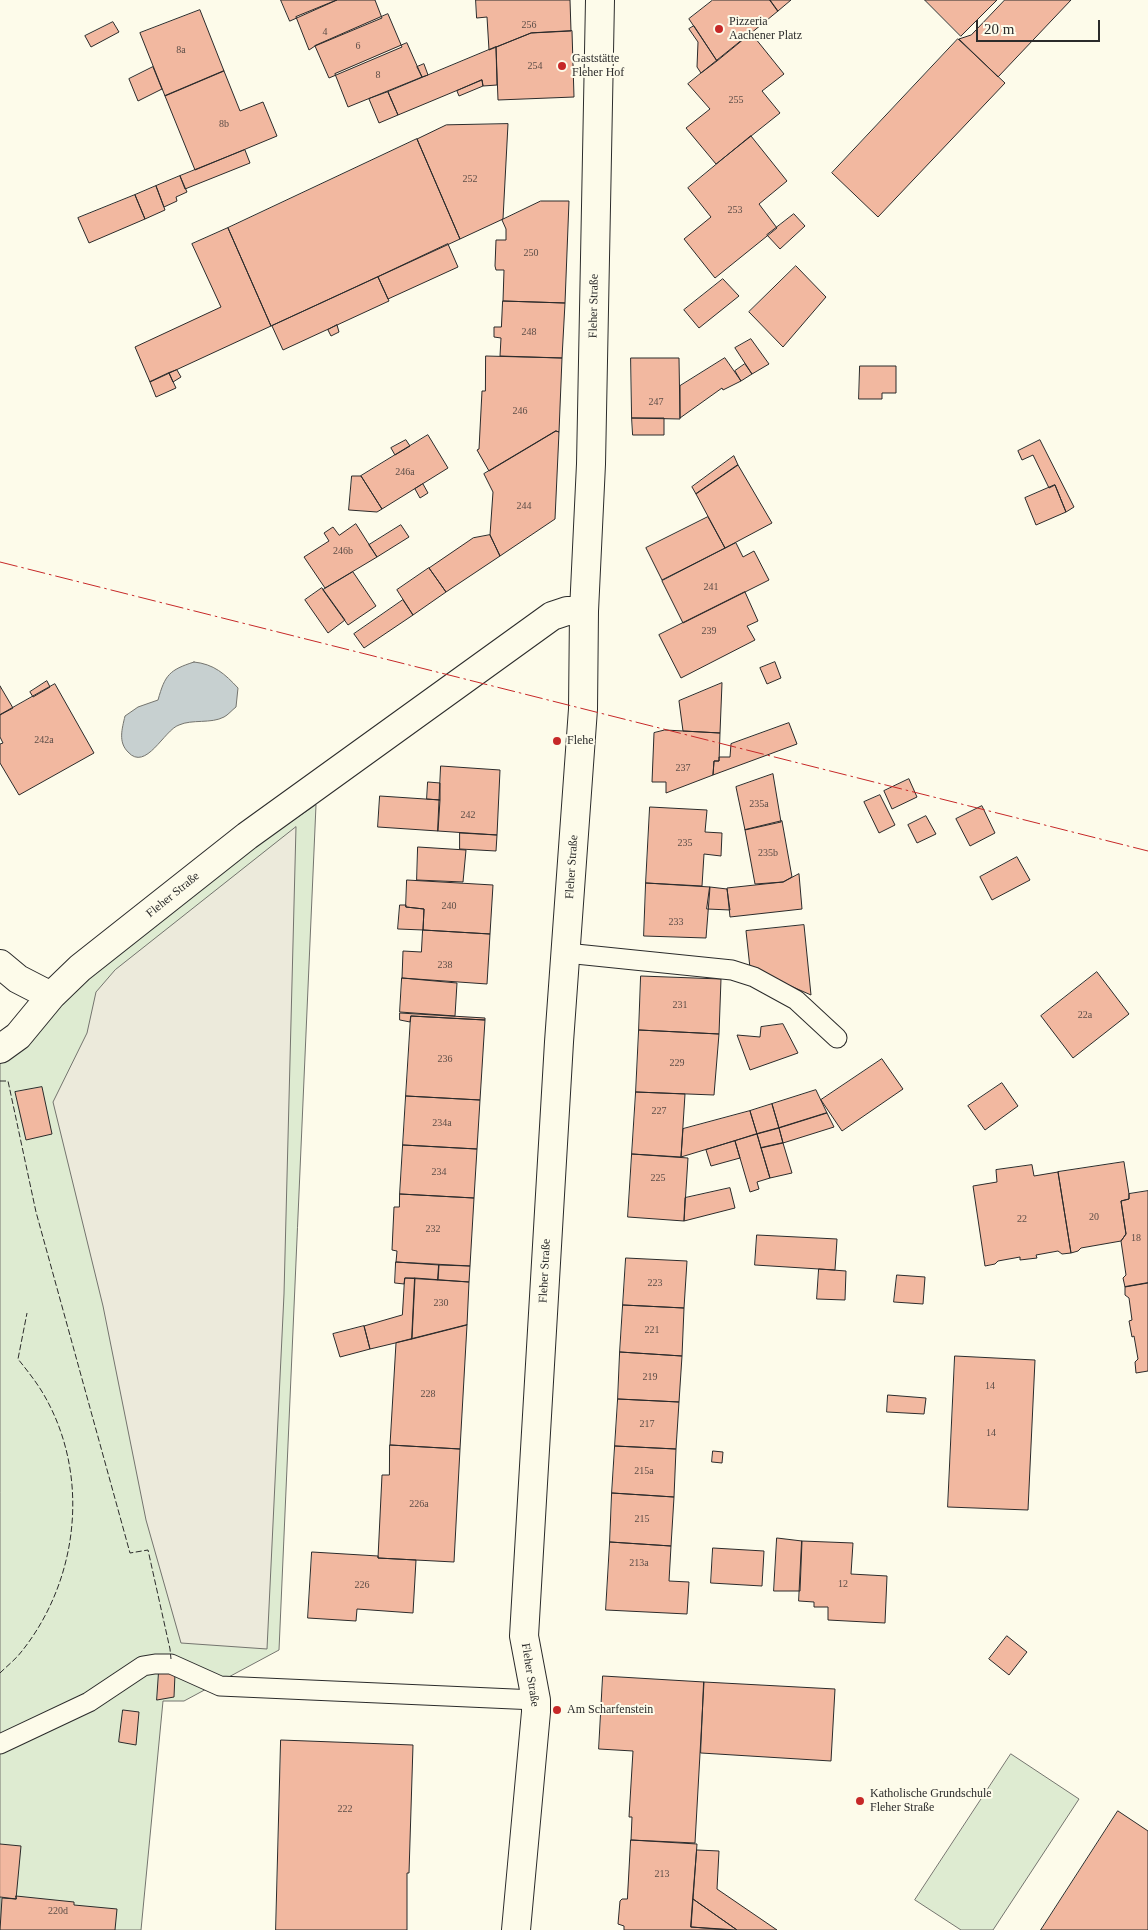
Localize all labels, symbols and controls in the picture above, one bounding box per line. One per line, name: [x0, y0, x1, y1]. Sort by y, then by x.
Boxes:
scale bar: [978, 10, 1102, 42]
place label: Pizzeria Aachener Platz: [729, 15, 802, 43]
house number: 256: [522, 19, 536, 31]
text: 20 m: [984, 21, 1014, 37]
marker: Pizzeria Aachener Platz: [713, 23, 725, 35]
house number: 4: [322, 26, 328, 38]
house number: 6: [356, 40, 360, 52]
house number: 8a: [176, 44, 186, 56]
place label: Gaststätte Fleher Hof: [572, 52, 624, 80]
house number: 254: [528, 60, 542, 72]
marker: Gaststätte Fleher Hof: [556, 60, 568, 72]
house number: 8: [376, 69, 380, 81]
house number: 255: [728, 94, 744, 106]
house number: 8b: [219, 118, 229, 130]
house number: 252: [462, 173, 478, 185]
house number: 253: [728, 204, 742, 216]
house number: 250: [524, 247, 538, 259]
street label: Fleher Straße: [586, 274, 602, 338]
house number: 248: [522, 326, 536, 338]
house number: 247: [648, 396, 664, 408]
house number: 246: [512, 405, 528, 417]
house number: 246a: [395, 466, 415, 478]
house number: 244: [516, 500, 532, 512]
house number: 246b: [333, 545, 353, 557]
house number: 241: [704, 581, 718, 593]
house number: 239: [702, 625, 716, 637]
house number: 242a: [34, 734, 54, 746]
place label: Flehe: [567, 734, 594, 748]
marker: Flehe: [551, 735, 563, 747]
house number: 237: [676, 762, 690, 774]
house number: 235a: [749, 798, 769, 810]
house number: 242: [460, 809, 476, 821]
street label: Fleher Straße: [563, 834, 581, 900]
house number: 235: [678, 837, 692, 849]
house number: 235b: [758, 847, 778, 859]
street label: Fleher Straße: [143, 869, 203, 921]
house number: 240: [442, 900, 456, 912]
house number: 233: [668, 916, 684, 928]
house number: 238: [438, 959, 452, 971]
house number: 231: [672, 999, 688, 1011]
house number: 22a: [1078, 1009, 1092, 1021]
house number: 236: [438, 1053, 452, 1065]
house number: 229: [670, 1057, 684, 1069]
house number: 227: [652, 1105, 666, 1117]
house number: 234a: [432, 1117, 452, 1129]
house number: 234: [432, 1166, 446, 1178]
house number: 225: [650, 1172, 666, 1184]
house number: 20: [1089, 1211, 1099, 1223]
house number: 22: [1017, 1213, 1027, 1225]
house number: 232: [426, 1223, 440, 1235]
house number: 18: [1131, 1232, 1141, 1244]
street label: Fleher Straße: [536, 1239, 554, 1303]
house number: 223: [648, 1277, 662, 1289]
house number: 230: [434, 1297, 448, 1309]
house number: 221: [644, 1324, 660, 1336]
house number: 219: [642, 1371, 658, 1383]
house number: 14: [985, 1380, 995, 1392]
house number: 228: [420, 1388, 436, 1400]
house number: 217: [640, 1418, 654, 1430]
house number: 14: [986, 1427, 996, 1439]
house number: 215a: [634, 1465, 654, 1477]
house number: 226a: [409, 1498, 429, 1510]
house number: 215: [634, 1513, 650, 1525]
house number: 213a: [629, 1557, 649, 1569]
house number: 12: [838, 1578, 848, 1590]
house number: 226: [354, 1579, 370, 1591]
street label: Fleher Straße: [518, 1642, 542, 1708]
place label: Am Scharfenstein: [567, 1703, 653, 1717]
marker: Am Scharfenstein: [551, 1704, 563, 1716]
place label: Katholische Grundschule Fleher Straße: [870, 1787, 992, 1815]
marker: Katholische Grundschule Fleher Straße: [854, 1795, 866, 1807]
house number: 222: [338, 1803, 352, 1815]
house number: 213: [654, 1868, 670, 1880]
house number: 220d: [48, 1905, 68, 1917]

